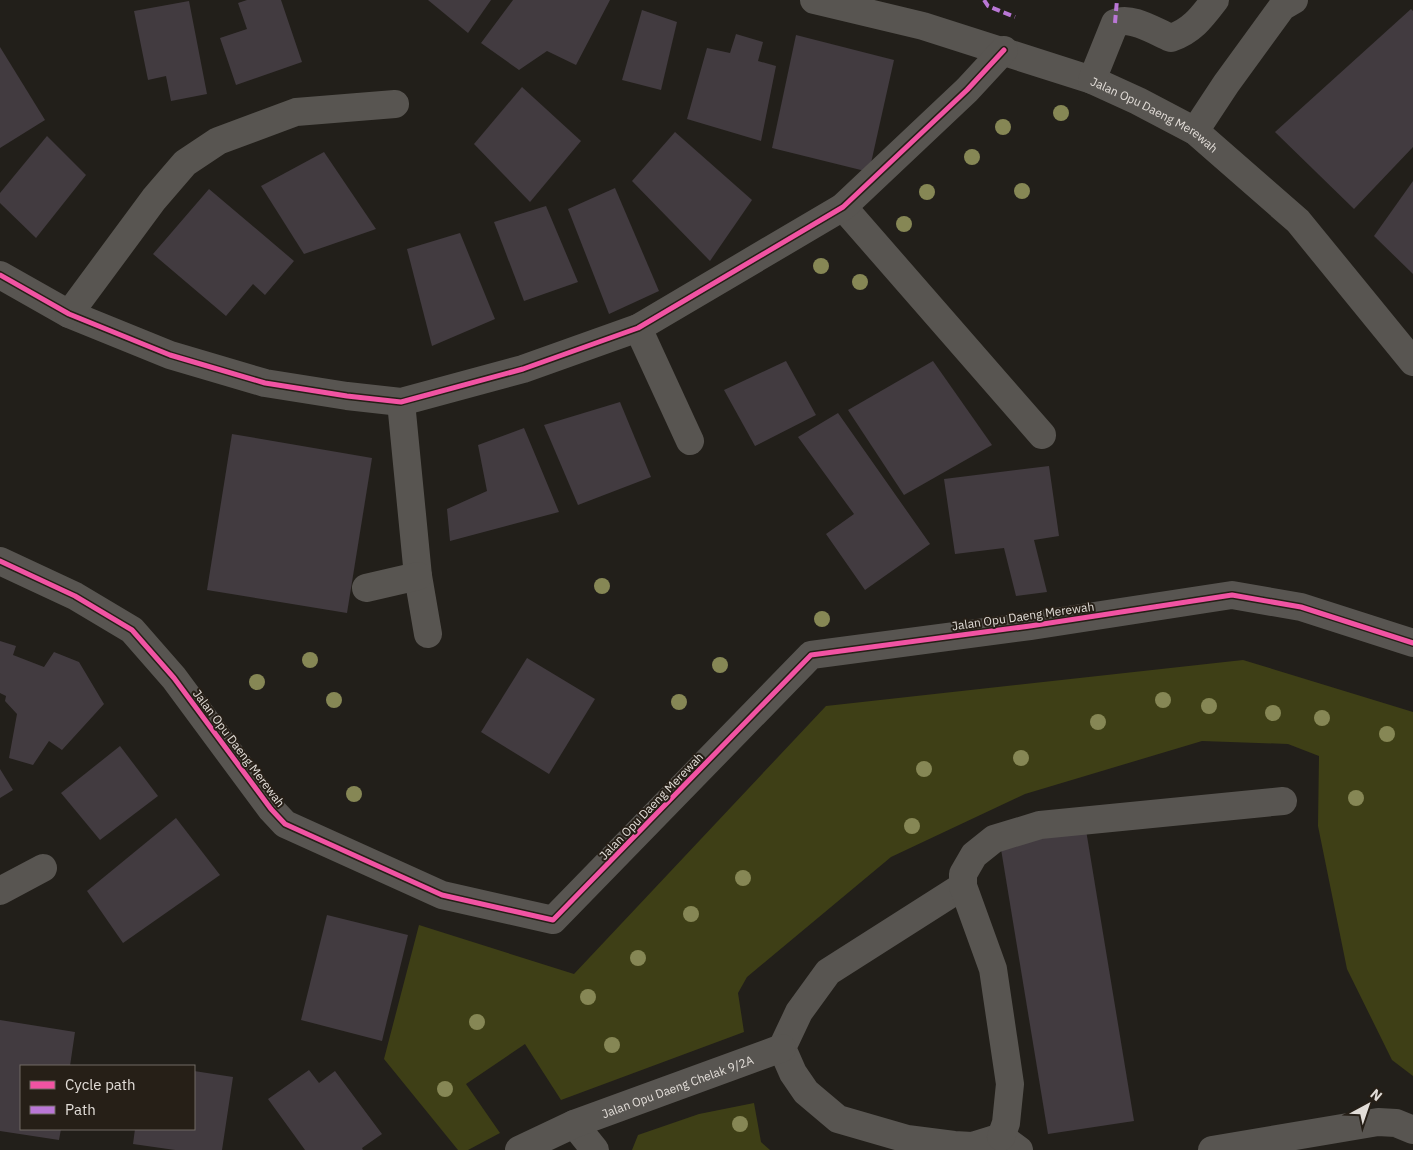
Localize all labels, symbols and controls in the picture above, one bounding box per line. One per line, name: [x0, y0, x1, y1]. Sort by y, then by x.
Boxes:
street label: Jalan Opu Daeng Merewah: [1089, 73, 1221, 155]
street label: Jalan Opu Daeng Merewah: [951, 599, 1095, 633]
street label: Jalan Opu Daeng Merewah: [190, 686, 288, 810]
street label: Jalan Opu Daeng Merewah: [596, 749, 706, 863]
street label: Jalan Opu Daeng Chelak 9/2A: [599, 1051, 756, 1121]
legend: [20, 1065, 195, 1130]
text: Cycle path: [65, 1075, 136, 1094]
north arrow: [1343, 1080, 1393, 1130]
text: N: [1367, 1085, 1386, 1105]
text: Path: [65, 1100, 96, 1119]

